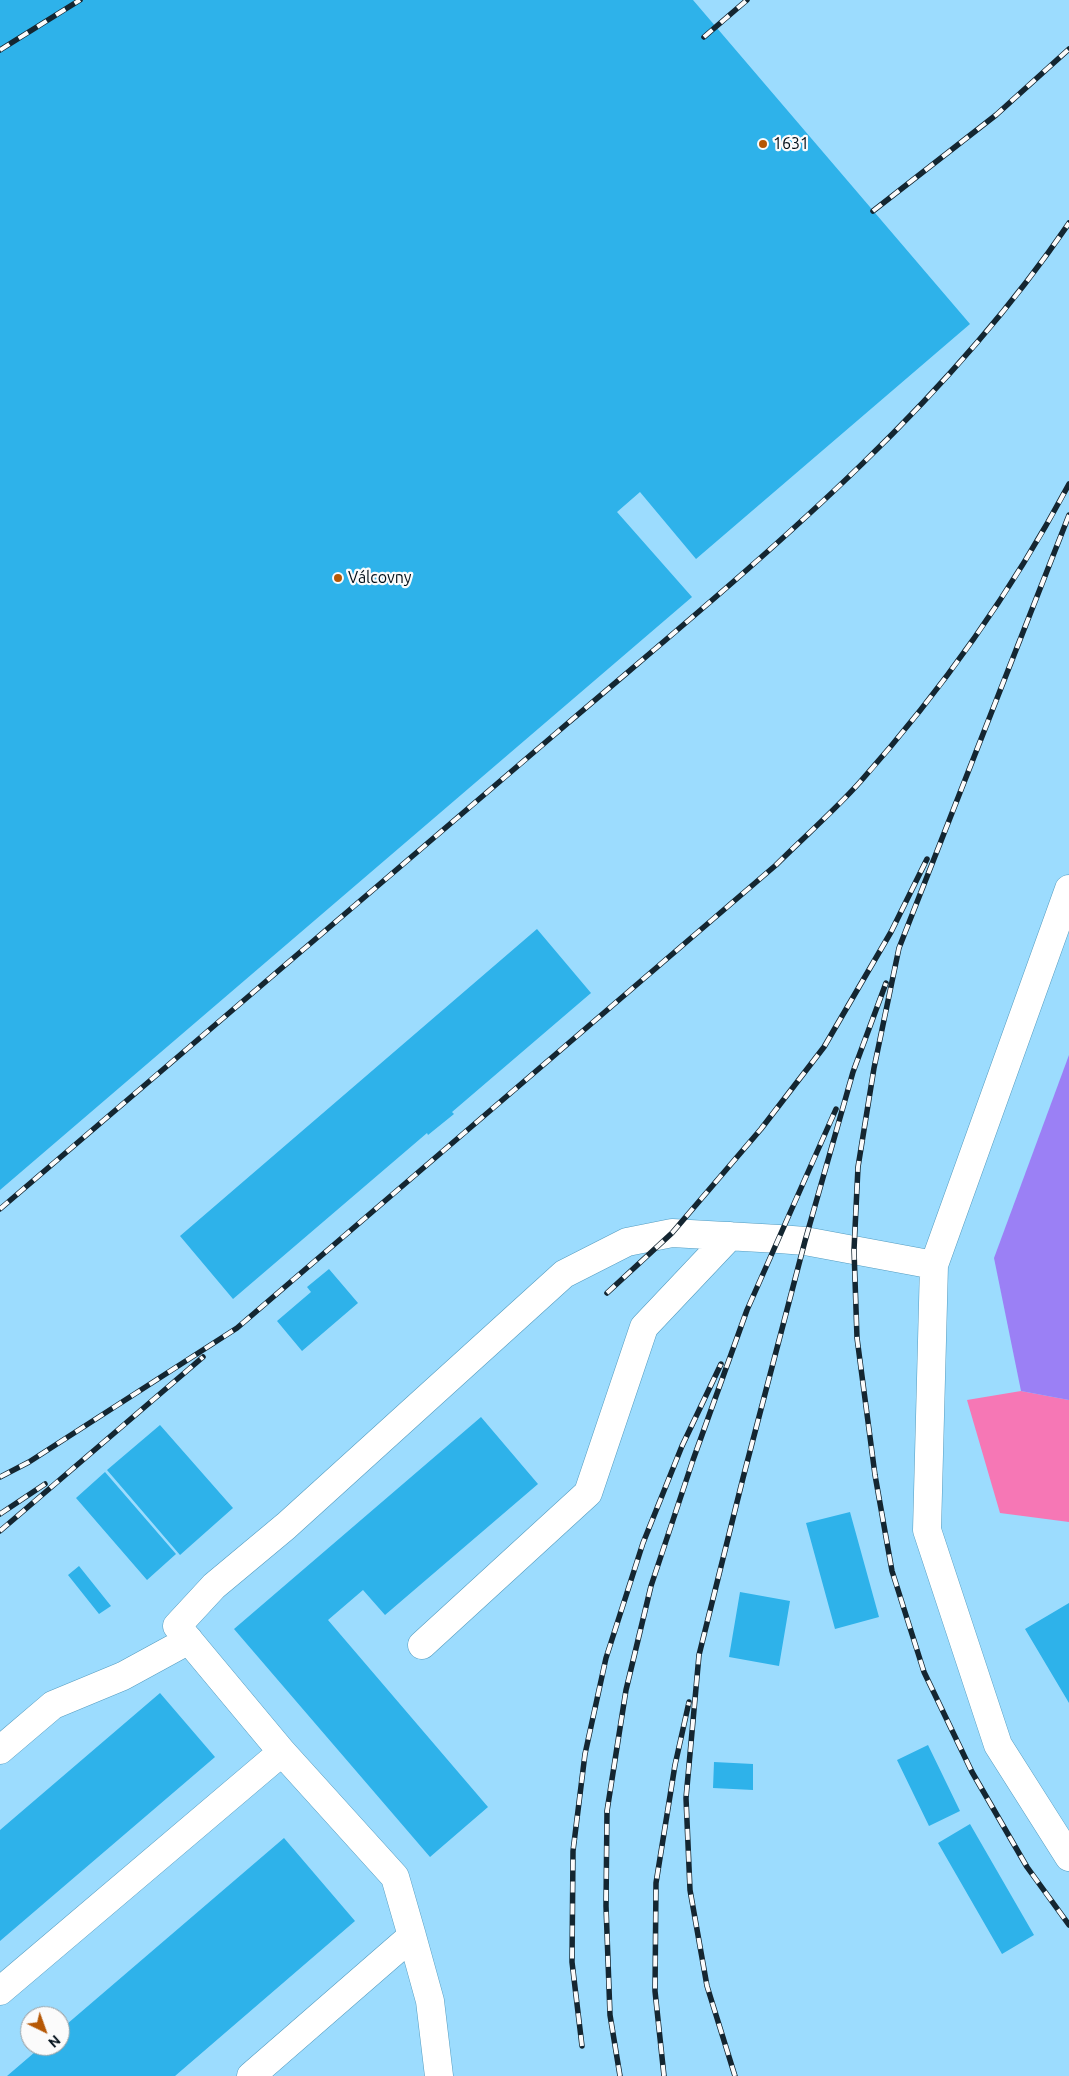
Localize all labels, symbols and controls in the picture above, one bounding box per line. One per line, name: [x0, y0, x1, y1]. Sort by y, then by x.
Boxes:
place label: 1631: [773, 134, 809, 154]
marker: 1631: [757, 138, 769, 150]
place label: Válcovny: [348, 568, 412, 588]
marker: Válcovny: [332, 572, 344, 584]
north arrow: [20, 2006, 70, 2056]
text: N: [45, 2032, 64, 2051]

